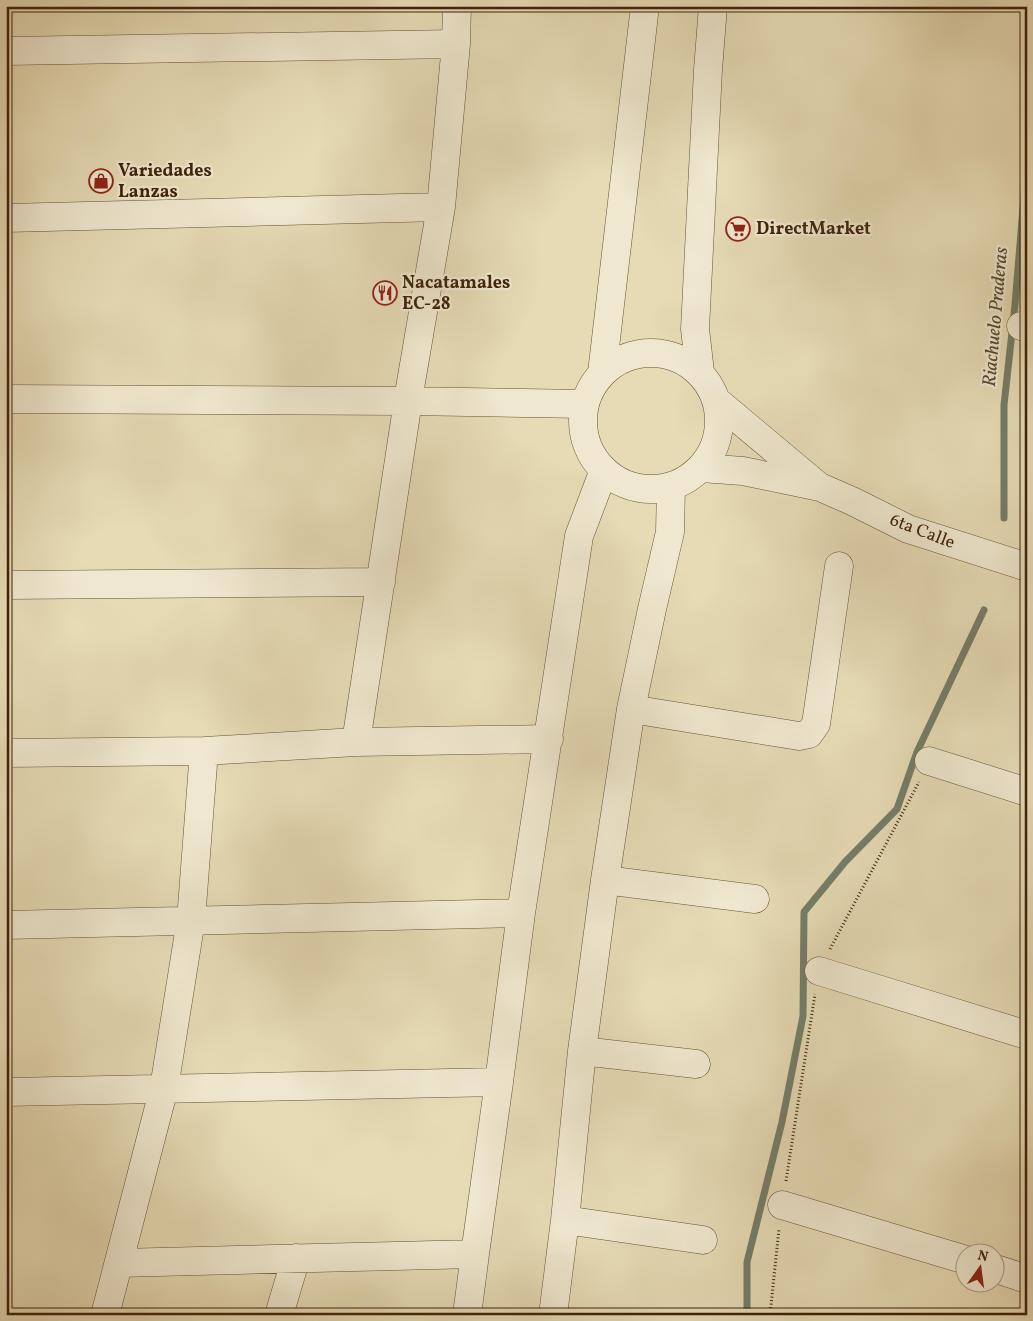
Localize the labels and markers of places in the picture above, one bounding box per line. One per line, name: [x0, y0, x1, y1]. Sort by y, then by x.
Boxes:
place label: Variedades Lanzas: [118, 159, 212, 205]
shop icon: Variedades Lanzas: [88, 168, 114, 194]
supermarket icon: DirectMarket: [725, 216, 751, 242]
place label: DirectMarket: [756, 217, 871, 242]
place label: Nacatamales EC-28: [402, 271, 510, 317]
restaurant icon: Nacatamales EC-28: [372, 280, 398, 306]

